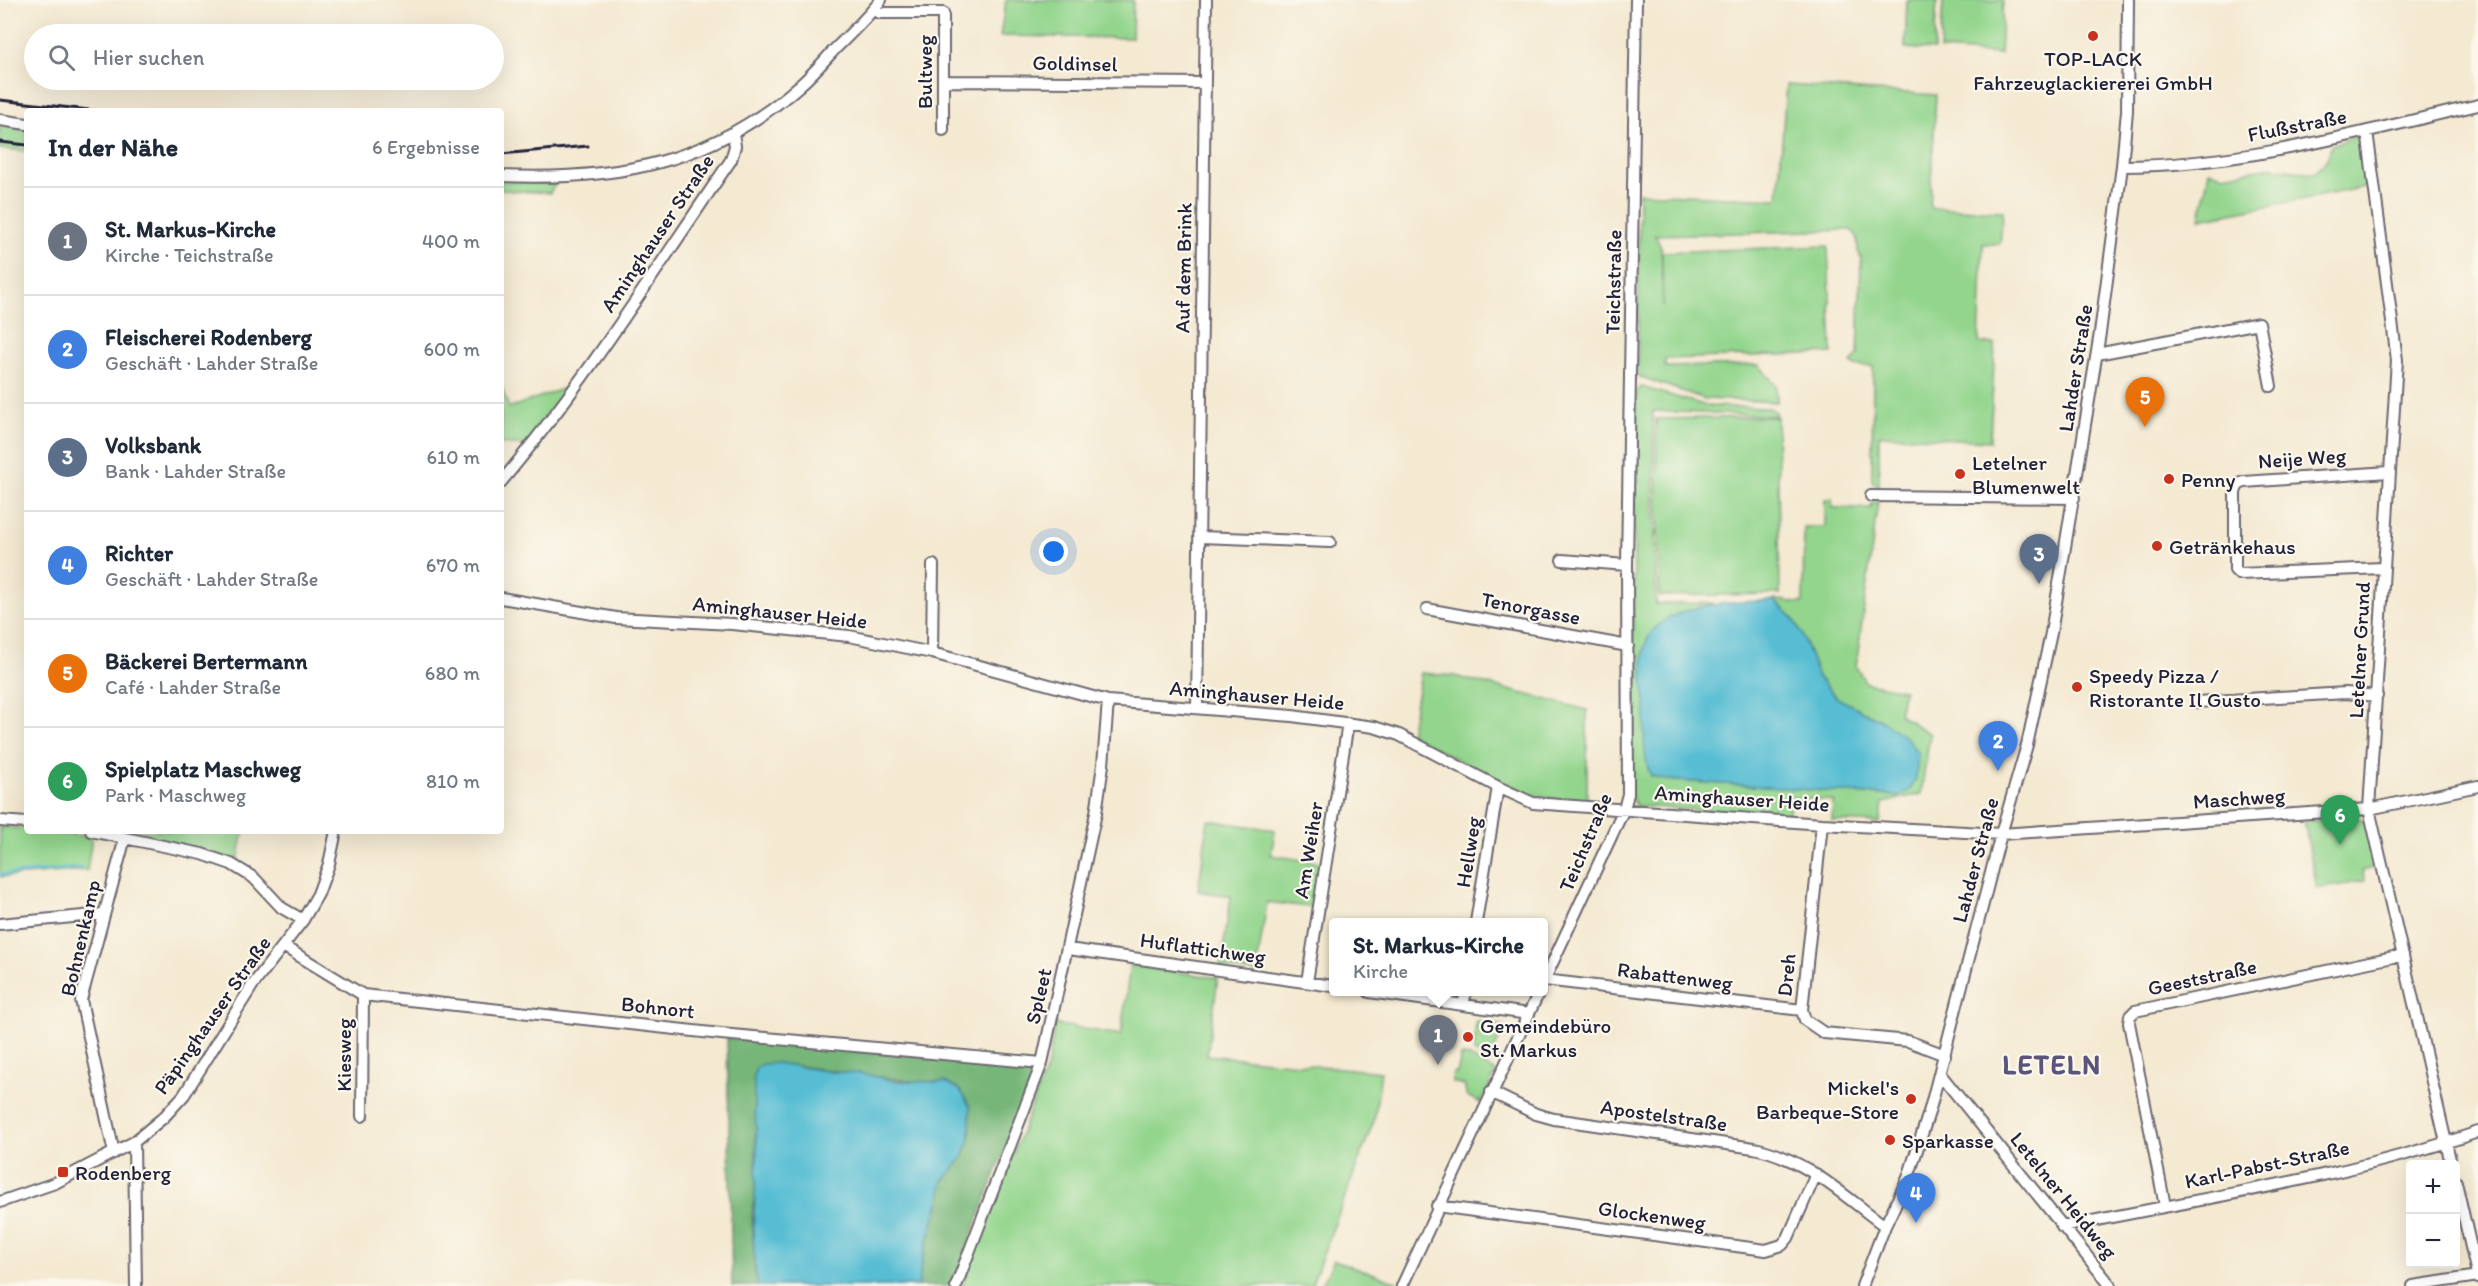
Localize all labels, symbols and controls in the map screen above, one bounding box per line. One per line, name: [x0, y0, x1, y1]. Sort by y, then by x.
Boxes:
search box: [24, 24, 504, 90]
marker: TOP-LACK Fahrzeuglackiererei GmbH: [2086, 29, 2100, 43]
street label: Bultweg: [912, 35, 937, 109]
icon: search: [45, 41, 78, 74]
text: Hier suchen: [93, 44, 204, 71]
place label: TOP-LACK Fahrzeuglackiererei GmbH: [1973, 46, 2213, 95]
street label: Goldinsel: [1032, 50, 1118, 76]
street label: Flußstraße: [2245, 103, 2349, 147]
text: In der Nähe: [48, 131, 178, 163]
text: 6 Ergebnisse: [372, 135, 480, 159]
street label: Aminghauser Straße: [595, 149, 719, 317]
street label: Auf dem Brink: [1169, 202, 1197, 333]
text: St. Markus-Kirche: [105, 216, 276, 243]
text: 1: [63, 229, 72, 253]
text: 400 m: [422, 229, 480, 253]
street label: Teichstraße: [1600, 229, 1626, 335]
text: Kirche · Teichstraße: [105, 243, 274, 267]
street label: Lahder Straße: [2053, 303, 2097, 433]
text: Fleischerei Rodenberg: [105, 324, 312, 351]
text: 2: [62, 337, 73, 361]
text: 600 m: [423, 337, 480, 361]
text: Geschäft · Lahder Straße: [105, 351, 318, 375]
pin: 5: [2126, 378, 2164, 427]
text: Volksbank: [105, 432, 201, 459]
street label: Neije Weg: [2257, 442, 2347, 474]
text: 3: [62, 445, 73, 469]
text: 610 m: [427, 445, 480, 469]
place label: Letelner Blumenwelt: [1972, 450, 2080, 499]
text: Bank · Lahder Straße: [105, 459, 286, 483]
marker: Letelner Blumenwelt: [1953, 467, 1967, 481]
place label: Penny: [2181, 467, 2235, 492]
marker: Penny: [2162, 472, 2176, 486]
pin: 3: [2020, 534, 2058, 584]
place label: Getränkehaus: [2169, 534, 2296, 559]
your location: [1039, 537, 1068, 566]
marker: Getränkehaus: [2150, 539, 2164, 553]
text: Richter: [105, 540, 173, 567]
text: 4: [61, 553, 74, 577]
text: 670 m: [426, 553, 480, 577]
text: Geschäft · Lahder Straße: [105, 567, 318, 591]
street label: Letelner Grund: [2343, 581, 2375, 719]
street label: Tenorgasse: [1479, 586, 1583, 630]
street label: Aminghauser Heide: [691, 590, 869, 634]
text: Bäckerei Bertermann: [105, 648, 307, 675]
text: 5: [62, 661, 73, 685]
text: 680 m: [425, 661, 480, 685]
place label: Speedy Pizza / Ristorante Il Gusto: [2089, 663, 2261, 712]
text: Café · Lahder Straße: [105, 675, 281, 699]
street label: Aminghauser Heide: [1168, 675, 1346, 715]
marker: Speedy Pizza / Ristorante Il Gusto: [2070, 680, 2084, 694]
pin: 2: [1978, 722, 2018, 771]
text: Spielplatz Maschweg: [105, 756, 301, 783]
text: 6: [62, 769, 73, 793]
text: 810 m: [426, 769, 480, 793]
street label: Aminghauser Heide: [1654, 779, 1830, 817]
street label: Maschweg: [2192, 782, 2286, 814]
text: Park · Maschweg: [105, 783, 246, 807]
street label: Teichstraße: [1553, 789, 1617, 895]
street label: Lahder Straße: [1946, 795, 2004, 925]
pin: 6: [2320, 796, 2360, 845]
street label: Am Weiher: [1288, 799, 1328, 900]
street label: Hellweg: [1450, 815, 1486, 889]
street label: Bohnenkamp: [54, 877, 106, 999]
popup: [1329, 918, 1548, 996]
street label: Huflattichweg: [1138, 927, 1268, 969]
street label: Päpinghauser Straße: [148, 931, 276, 1099]
text: St. Markus-Kirche: [1353, 932, 1524, 959]
street label: Dreh: [1771, 952, 1801, 998]
street label: Geeststraße: [2145, 953, 2259, 1001]
street label: Rabattenweg: [1616, 957, 1734, 996]
text: Kirche: [1353, 959, 1408, 983]
street label: Spleet: [1019, 965, 1057, 1026]
street label: Bohnort: [620, 991, 696, 1023]
place label: Gemeindebüro St. Markus: [1480, 1013, 1611, 1062]
pin: 1: [1418, 1016, 1458, 1065]
street label: Kiesweg: [331, 1018, 356, 1092]
marker: Gemeindebüro St. Markus: [1461, 1030, 1475, 1044]
district label: LETELN: [2002, 1048, 2102, 1081]
place label: Mickel's Barbeque-Store: [1756, 1075, 1899, 1124]
marker: Mickel's Barbeque-Store: [1904, 1092, 1918, 1106]
street label: Apostelstraße: [1599, 1094, 1729, 1136]
street label: Letelner Heidweg: [2005, 1127, 2123, 1264]
place label: Sparkasse: [1902, 1128, 1994, 1153]
marker: Sparkasse: [1883, 1133, 1897, 1147]
street label: Karl-Pabst-Straße: [2182, 1134, 2352, 1194]
place label: Rodenberg: [75, 1160, 172, 1185]
map controls: [2406, 1160, 2460, 1268]
button: +: [2406, 1160, 2460, 1214]
marker: Rodenberg: [56, 1165, 70, 1179]
pin: 4: [1896, 1174, 1936, 1223]
street label: Glockenweg: [1596, 1195, 1708, 1235]
button: −: [2406, 1214, 2460, 1268]

